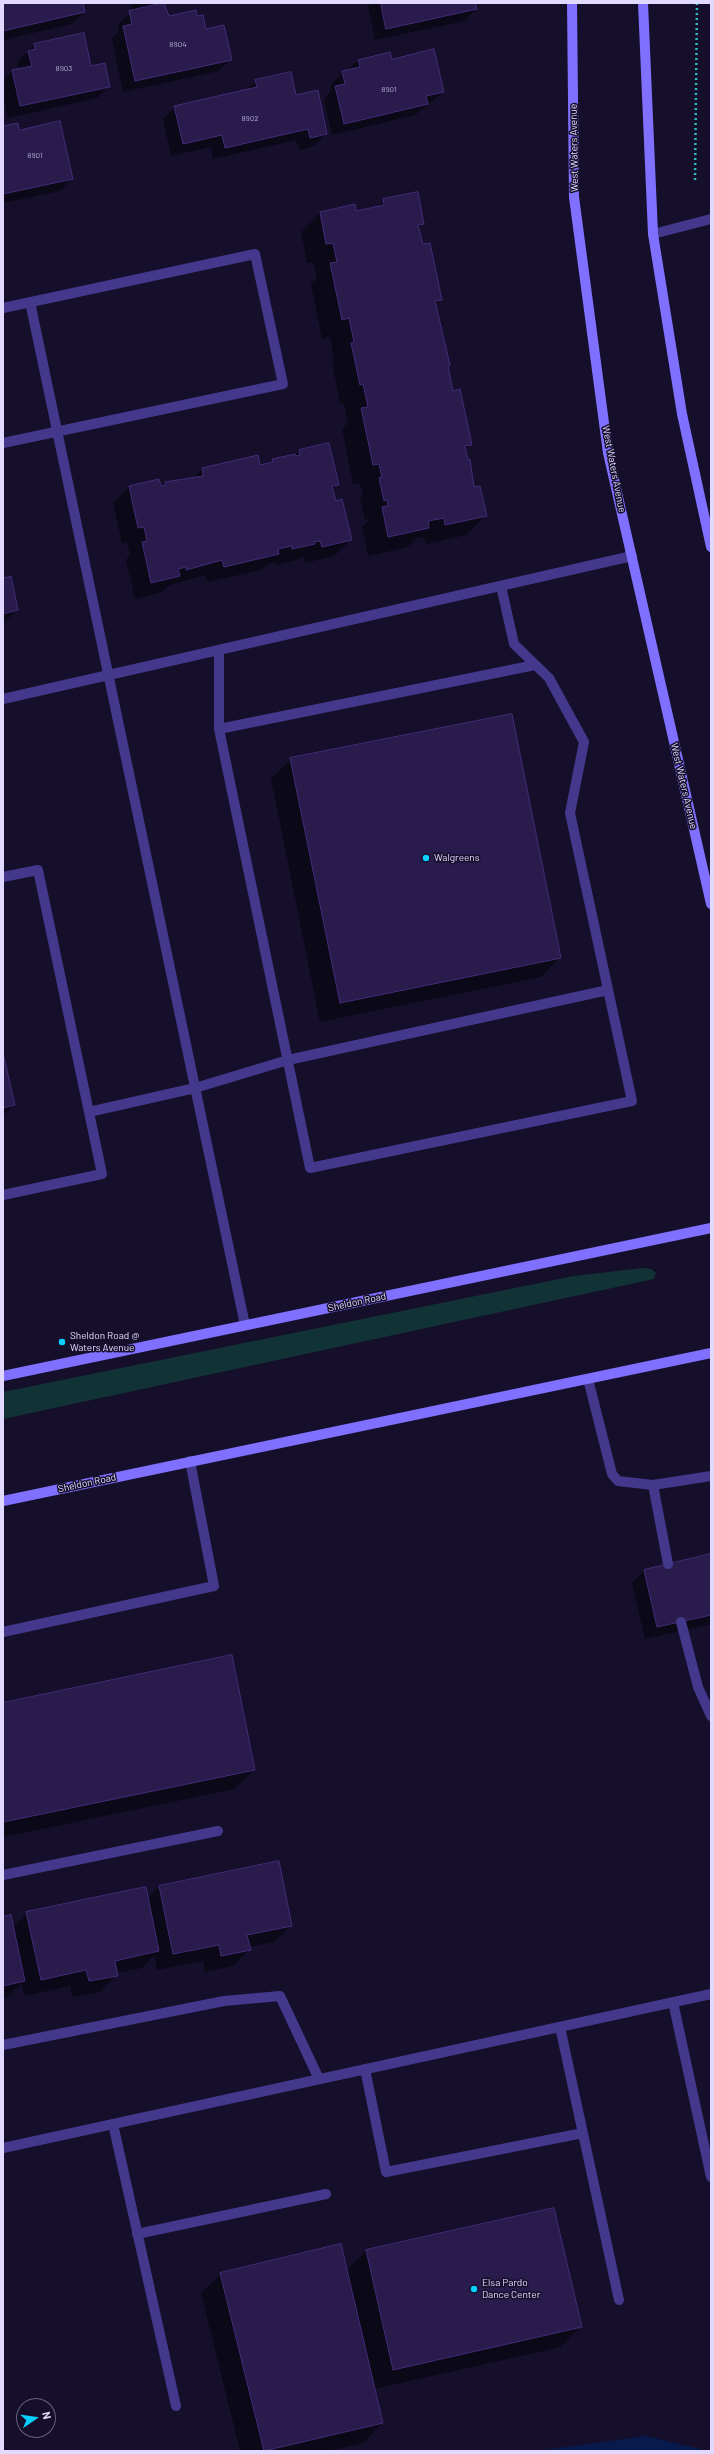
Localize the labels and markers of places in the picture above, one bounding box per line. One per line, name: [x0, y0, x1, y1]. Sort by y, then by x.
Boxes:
place label: Walgreens: [434, 852, 480, 864]
marker: Walgreens: [421, 853, 431, 863]
place label: Sheldon Road @ Waters Avenue: [70, 1330, 139, 1354]
marker: Sheldon Road @ Waters Avenue: [57, 1337, 67, 1347]
place label: Elsa Pardo Dance Center: [482, 2277, 540, 2300]
marker: Elsa Pardo Dance Center: [469, 2284, 479, 2294]

